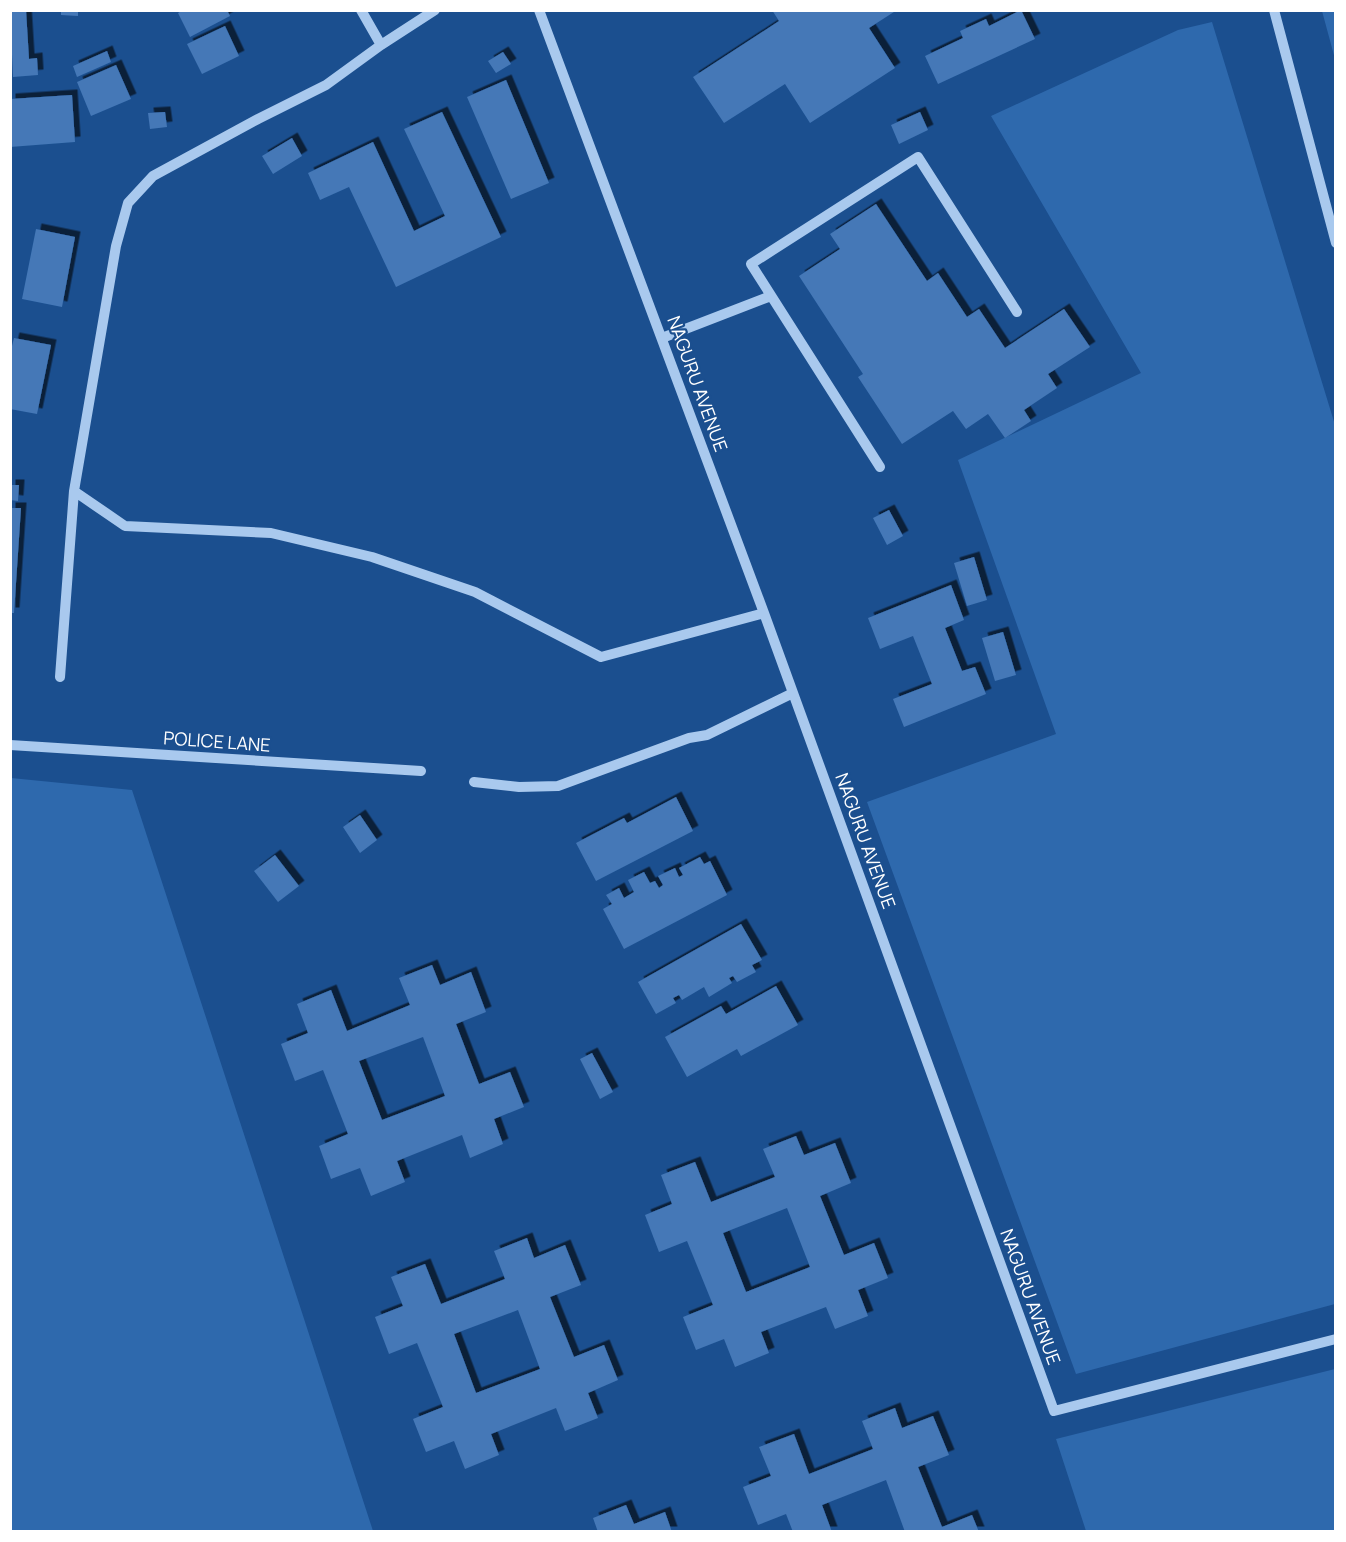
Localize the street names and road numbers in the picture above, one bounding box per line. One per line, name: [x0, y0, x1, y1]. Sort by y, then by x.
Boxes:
street label: NAGURU AVENUE: [662, 312, 734, 455]
street label: POLICE LANE: [163, 725, 271, 757]
street label: NAGURU AVENUE: [830, 769, 902, 912]
street label: NAGURU AVENUE: [995, 1225, 1067, 1368]

